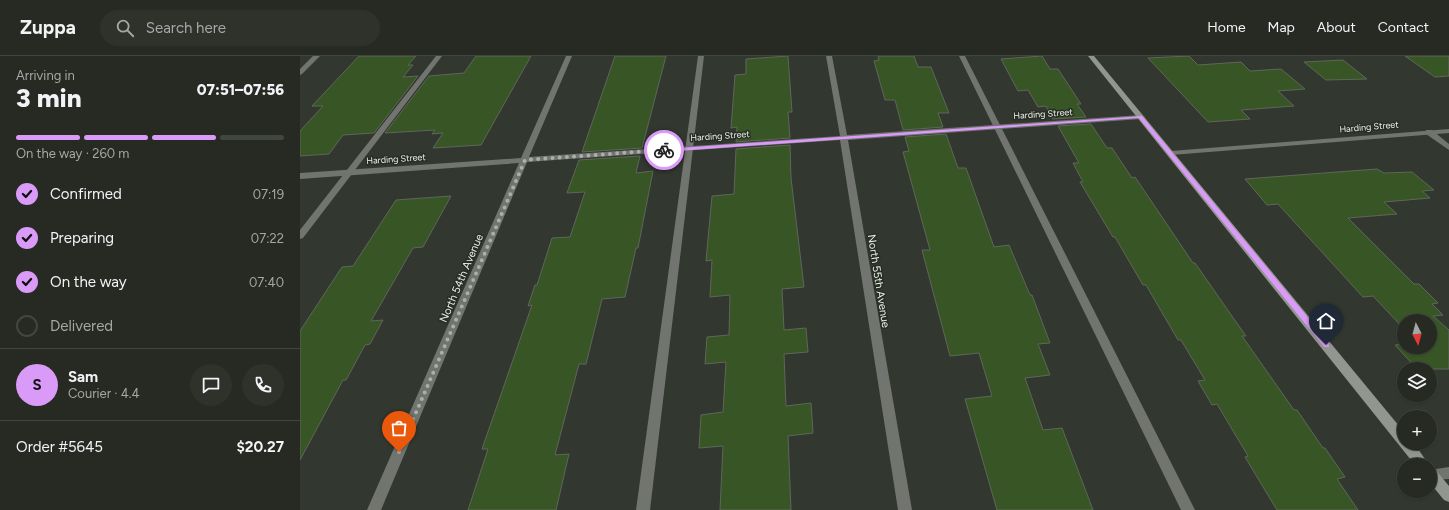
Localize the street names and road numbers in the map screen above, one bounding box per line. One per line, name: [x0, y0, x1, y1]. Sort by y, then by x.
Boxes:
street label: Harding Street: [1013, 106, 1074, 121]
street label: Harding Street: [1339, 118, 1400, 135]
street label: Harding Street: [690, 128, 751, 143]
street label: Harding Street: [366, 151, 427, 166]
street label: North 54th Avenue: [437, 232, 486, 324]
street label: North 55th Avenue: [865, 233, 892, 329]

